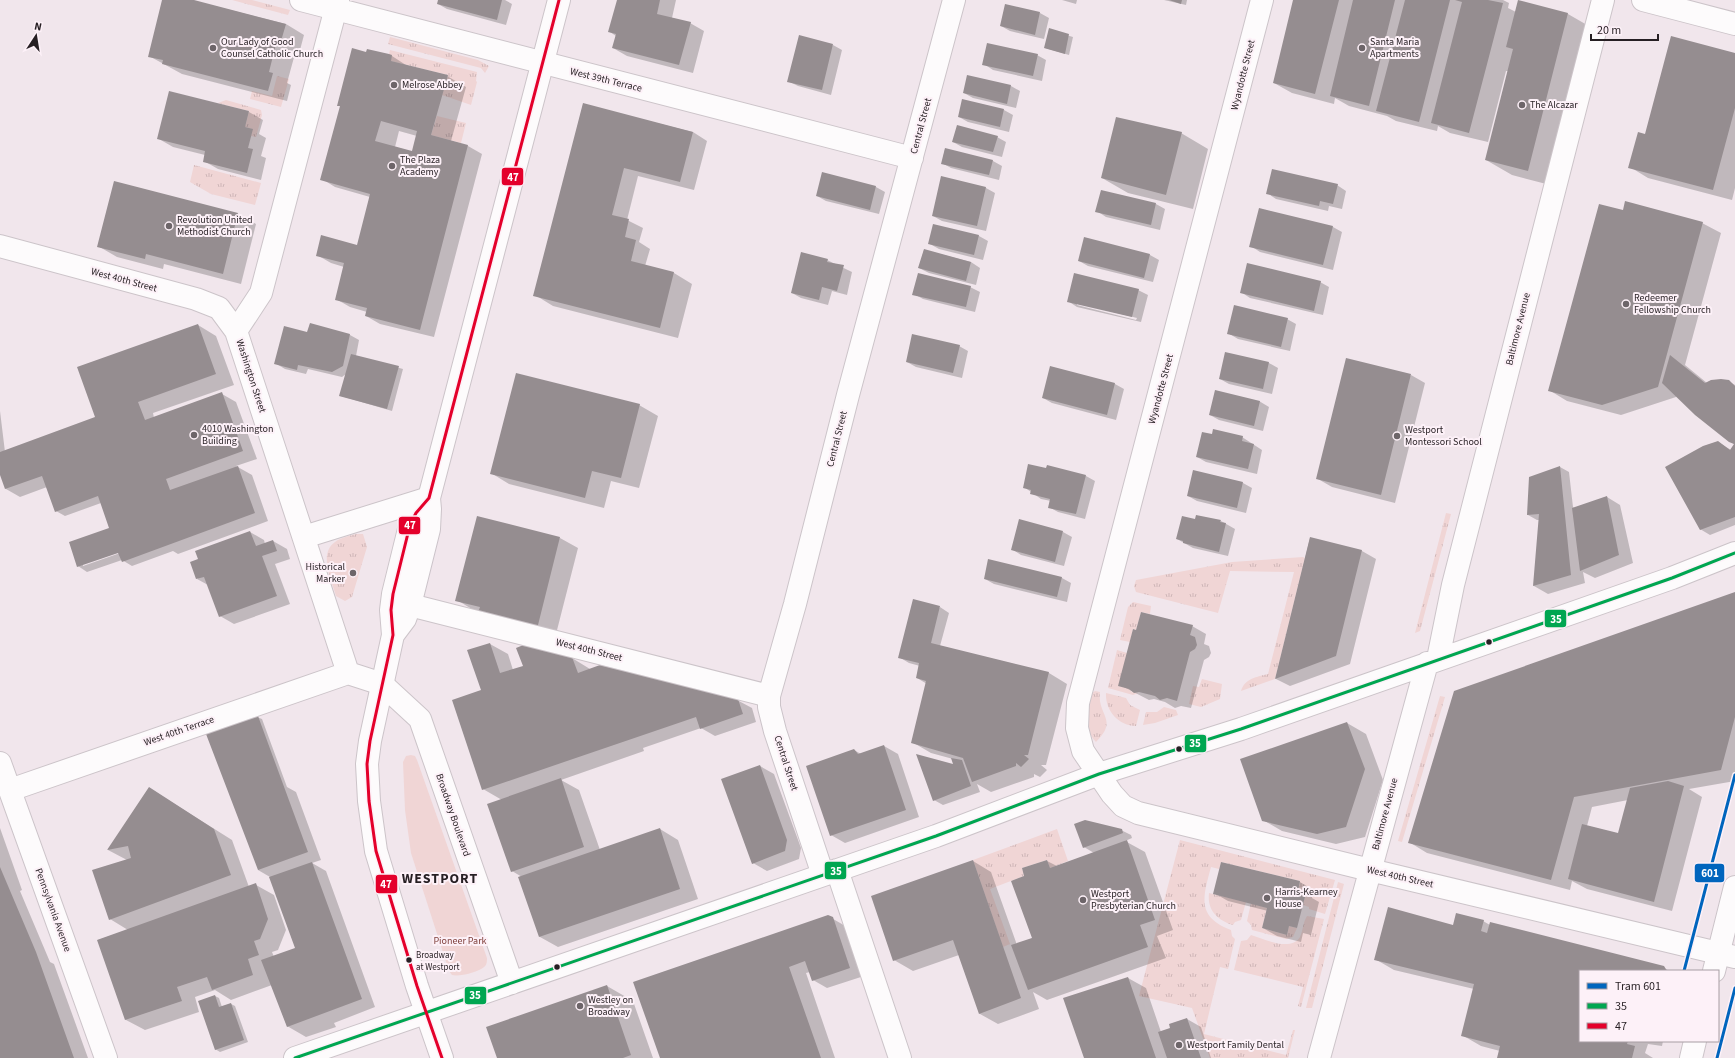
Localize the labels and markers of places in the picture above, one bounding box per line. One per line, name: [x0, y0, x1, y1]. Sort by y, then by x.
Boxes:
place label: Our Lady of Good Counsel Catholic Church: [221, 35, 323, 61]
place label: Santa Maria Apartments: [1370, 35, 1419, 61]
marker: Our Lady of Good Counsel Catholic Church: [208, 43, 218, 53]
marker: Santa Maria Apartments: [1357, 43, 1367, 53]
place label: Melrose Abbey: [402, 78, 463, 92]
marker: Melrose Abbey: [389, 80, 399, 90]
place label: The Alcazar: [1530, 98, 1578, 112]
marker: The Alcazar: [1517, 100, 1527, 110]
place label: The Plaza Academy: [400, 153, 440, 179]
marker: The Plaza Academy: [387, 161, 397, 171]
place label: Revolution United Methodist Church: [177, 213, 253, 239]
marker: Revolution United Methodist Church: [164, 221, 174, 231]
place label: Redeemer Fellowship Church: [1634, 291, 1711, 317]
marker: Redeemer Fellowship Church: [1621, 299, 1631, 309]
place label: 4010 Washington Building: [202, 422, 273, 448]
place label: Westport Montessori School: [1405, 423, 1482, 449]
marker: 4010 Washington Building: [189, 430, 199, 440]
marker: Westport Montessori School: [1392, 431, 1402, 441]
place label: Historical Marker: [305, 560, 346, 586]
marker: Historical Marker: [348, 568, 358, 578]
unlabelled marker: [1484, 637, 1494, 647]
unlabelled marker: [1174, 744, 1184, 754]
place label: Harris-Kearney House: [1275, 885, 1338, 911]
place label: Westport Presbyterian Church: [1091, 887, 1176, 913]
marker: Harris-Kearney House: [1262, 893, 1272, 903]
marker: Westport Presbyterian Church: [1078, 895, 1088, 905]
place label: Broadway at Westport: [416, 949, 459, 974]
marker: Broadway at Westport: [404, 955, 414, 965]
unlabelled marker: [552, 962, 562, 972]
place label: Westley on Broadway: [588, 993, 633, 1019]
marker: Westley on Broadway: [575, 1001, 585, 1011]
place label: Westport Family Dental: [1187, 1038, 1284, 1052]
marker: Westport Family Dental: [1174, 1040, 1184, 1050]

